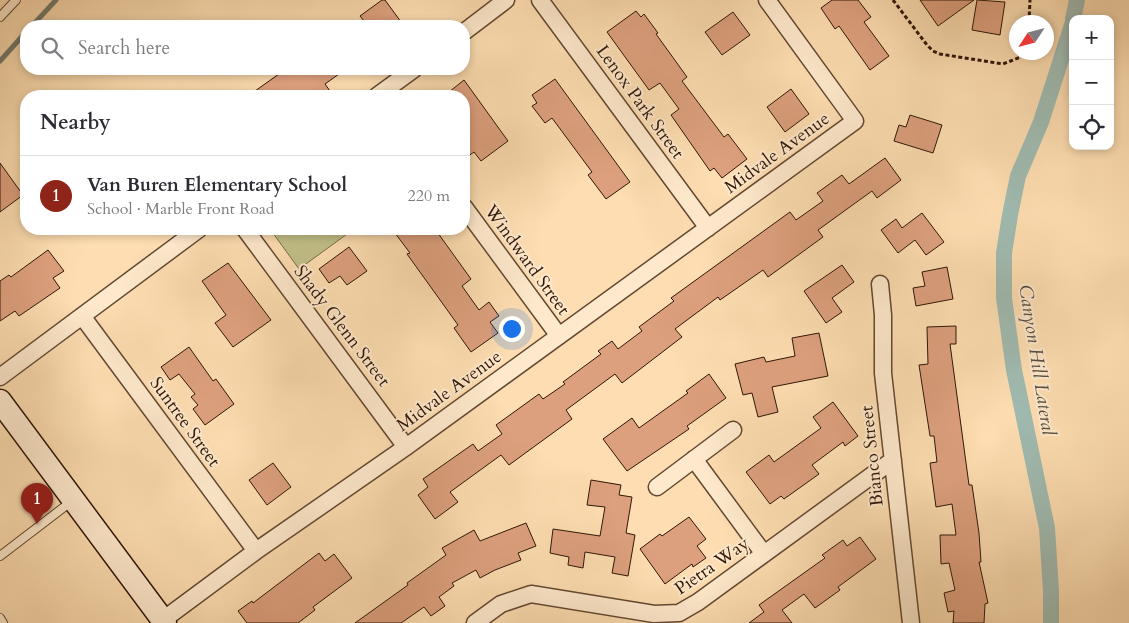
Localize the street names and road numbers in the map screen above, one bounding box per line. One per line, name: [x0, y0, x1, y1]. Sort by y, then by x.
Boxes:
street label: Lenox Park Street: [590, 40, 690, 164]
street label: Midvale Avenue: [719, 106, 835, 200]
street label: Windward Street: [478, 199, 576, 321]
street label: Shady Glenn Street: [288, 260, 396, 392]
street label: Midvale Avenue: [391, 344, 507, 438]
street label: Suntree Street: [144, 372, 226, 472]
street label: Bianco Street: [854, 404, 890, 508]
street label: Pietra Way: [670, 531, 755, 601]

